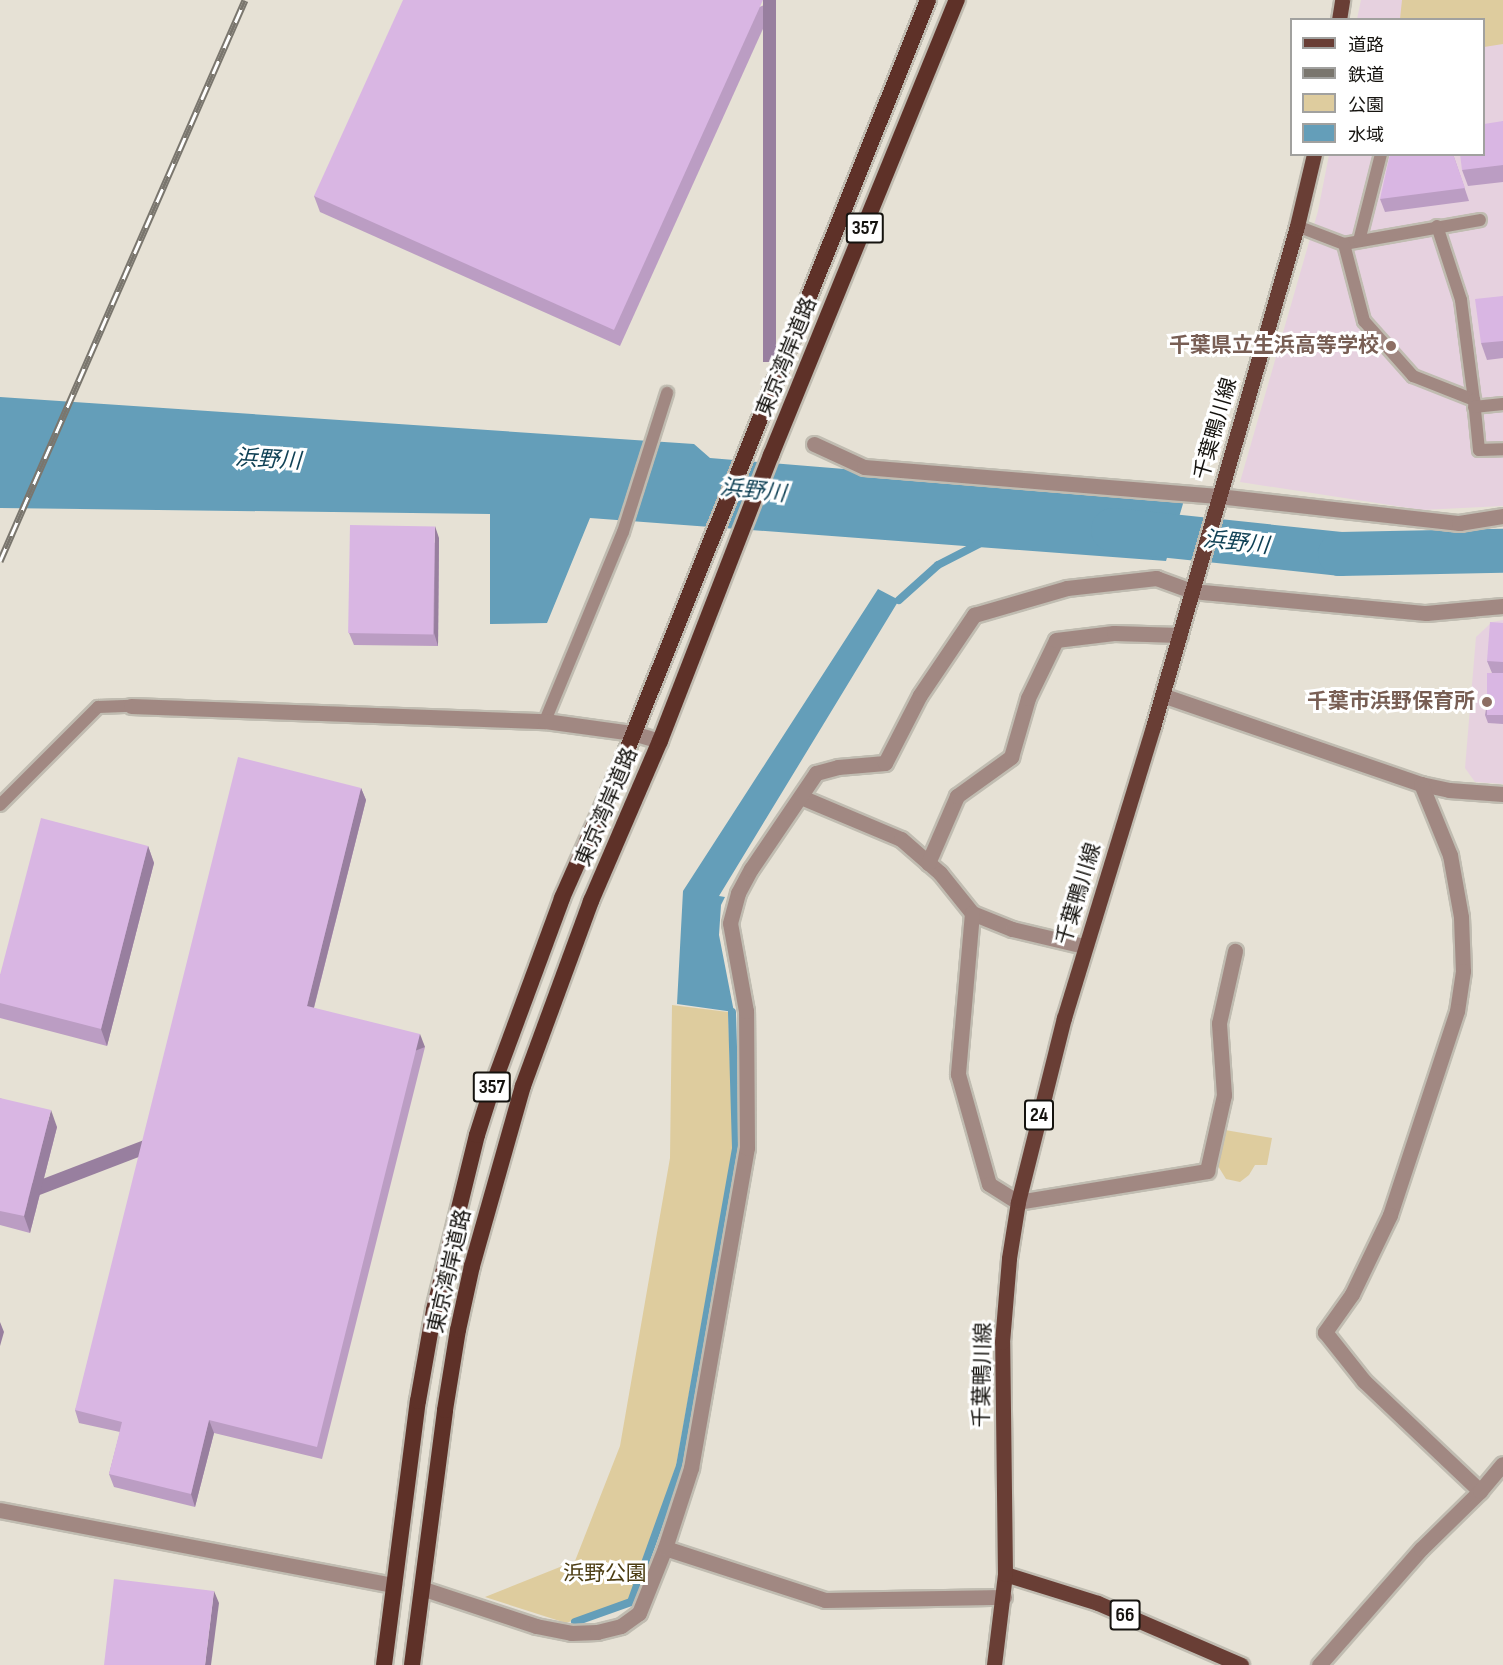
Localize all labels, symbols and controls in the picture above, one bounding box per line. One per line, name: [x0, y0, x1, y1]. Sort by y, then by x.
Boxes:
legend: [1290, 18, 1485, 156]
text: 道路: [1348, 35, 1384, 56]
text: 鉄道: [1348, 65, 1384, 86]
text: 公園: [1348, 95, 1384, 116]
text: 水域: [1348, 125, 1384, 146]
road number: 357: [846, 211, 884, 245]
street label: 東京湾岸道路: [752, 294, 822, 420]
place label: 千葉県立生浜高等学校: [1169, 333, 1379, 359]
marker: 千葉県立生浜高等学校: [1384, 339, 1398, 353]
street label: 千葉鴨川線: [1189, 375, 1243, 483]
water label: 浜野川: [234, 445, 302, 475]
water label: 浜野川: [719, 474, 787, 508]
water label: 浜野川: [1202, 526, 1270, 560]
place label: 千葉市浜野保育所: [1307, 689, 1475, 715]
marker: 千葉市浜野保育所: [1480, 695, 1494, 709]
street label: 東京湾岸道路: [571, 744, 643, 870]
street label: 千葉鴨川線: [1052, 840, 1106, 948]
road number: 357: [472, 1070, 512, 1104]
road number: 24: [1024, 1098, 1054, 1132]
street label: 東京湾岸道路: [424, 1207, 476, 1335]
street label: 千葉鴨川線: [969, 1322, 997, 1428]
park label: 浜野公園: [563, 1561, 647, 1587]
road number: 66: [1108, 1598, 1142, 1632]

